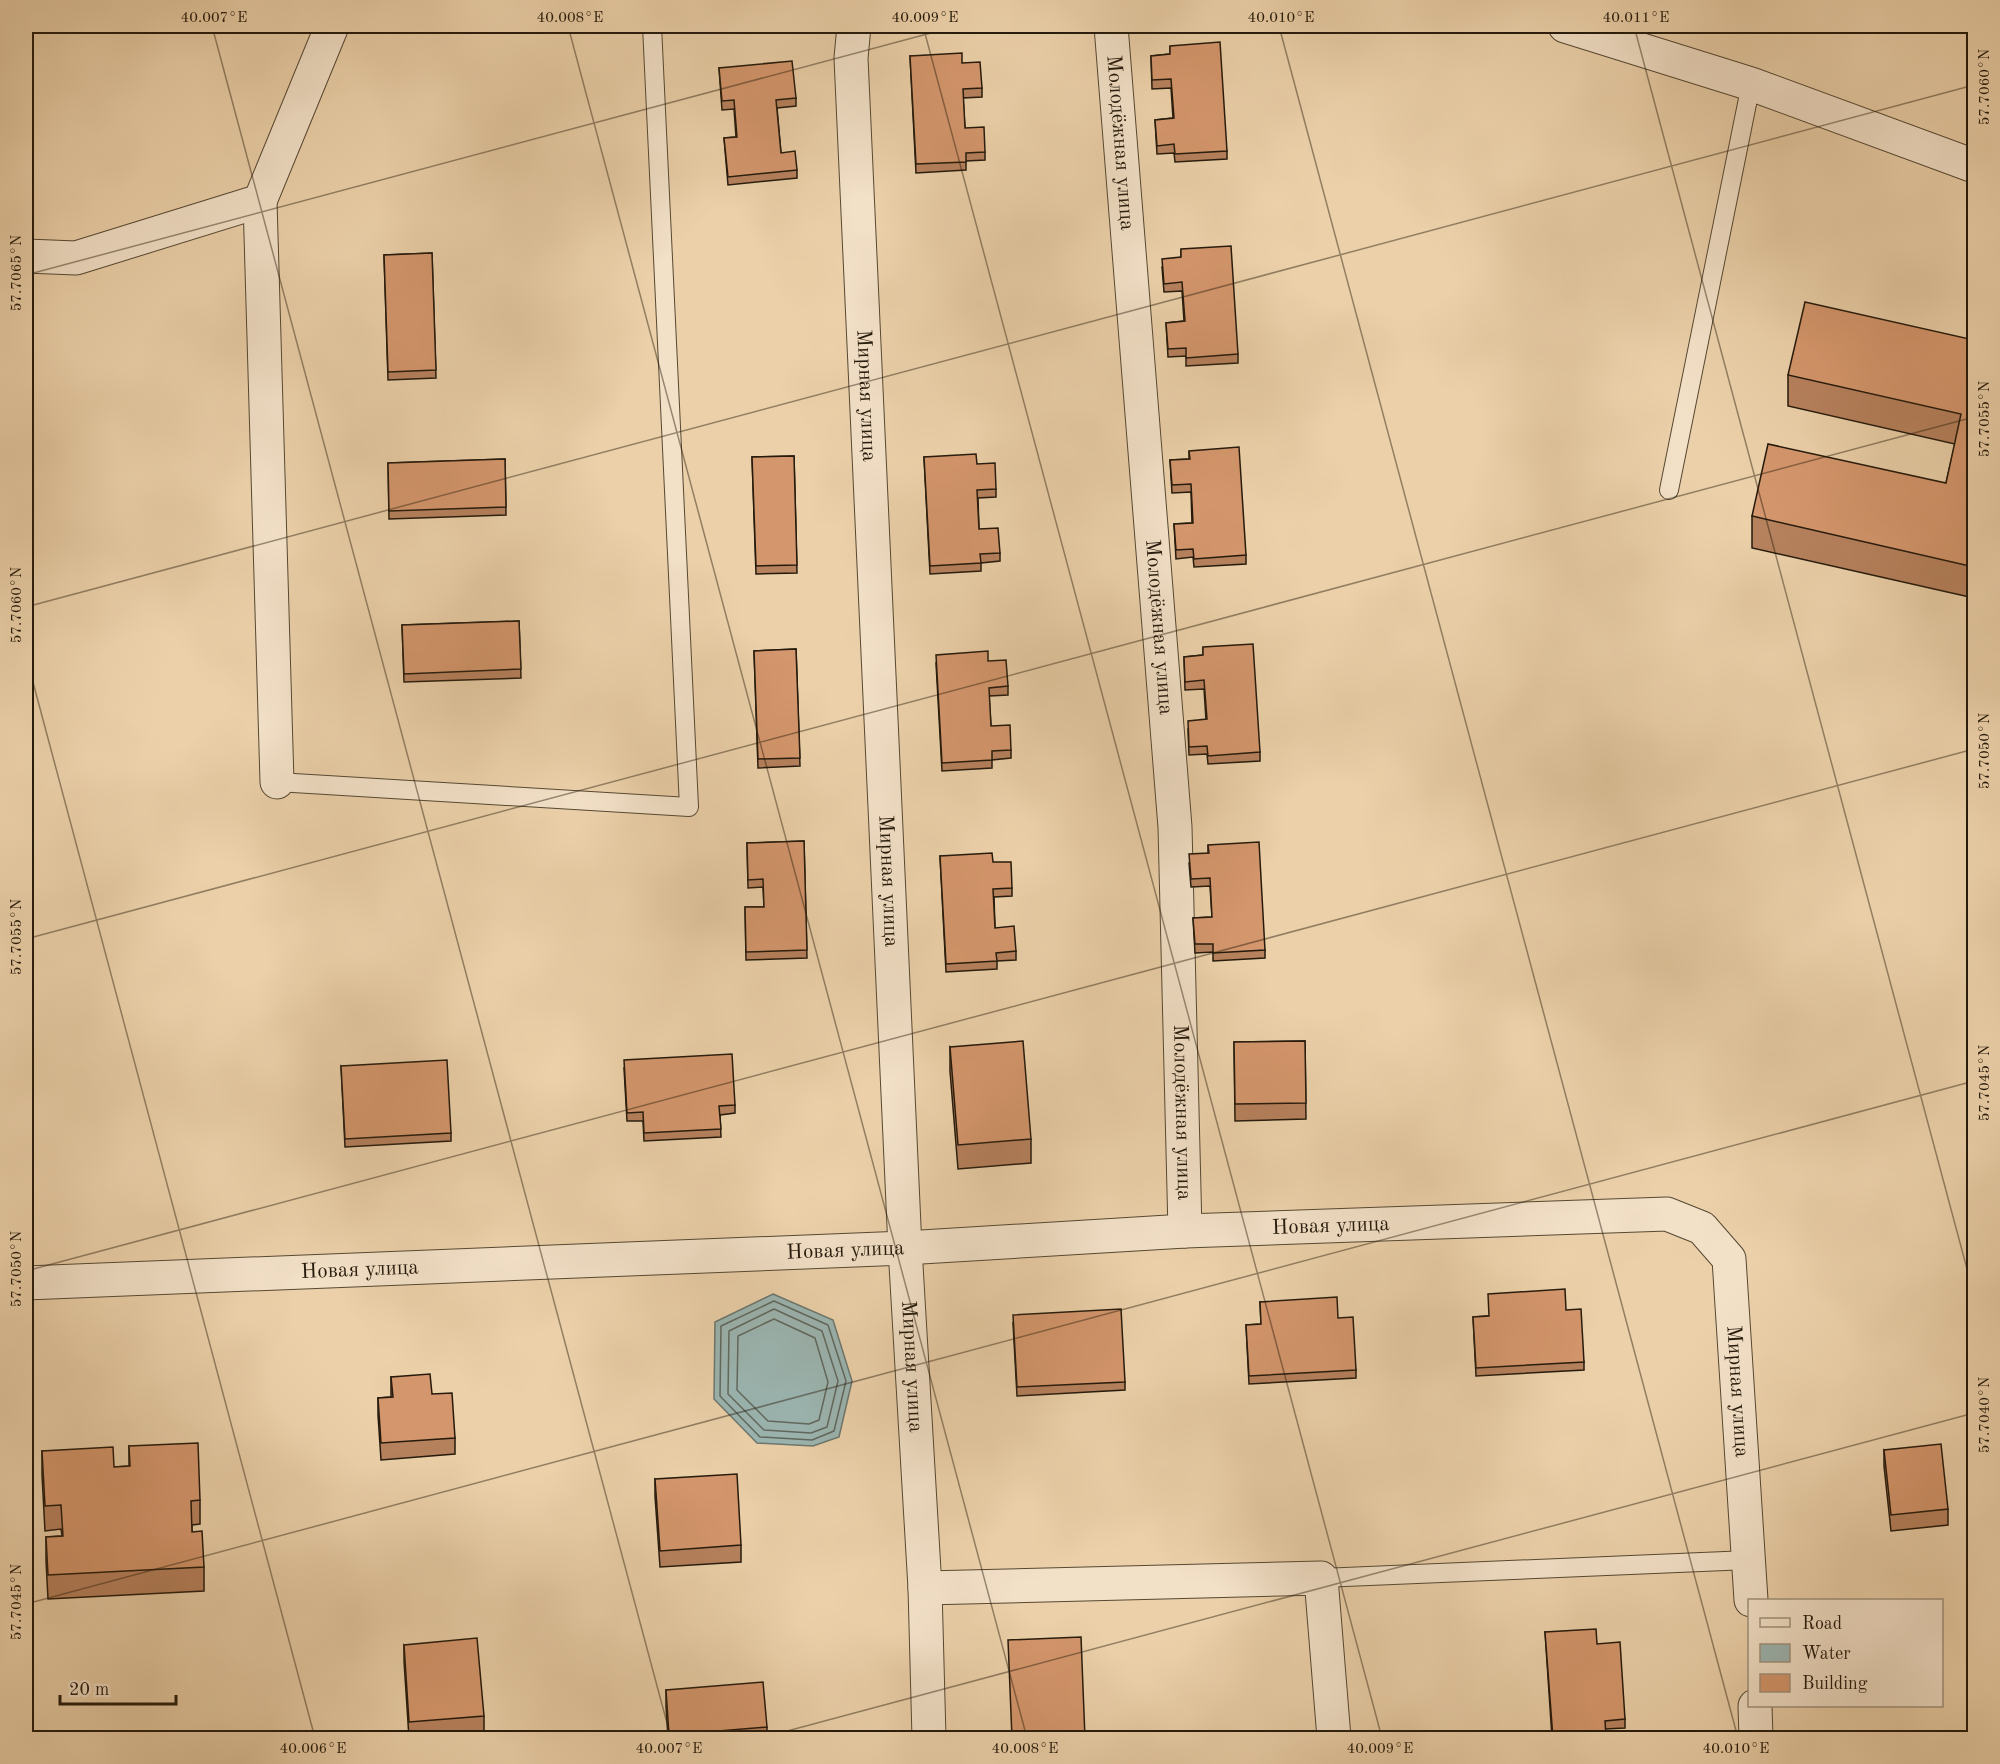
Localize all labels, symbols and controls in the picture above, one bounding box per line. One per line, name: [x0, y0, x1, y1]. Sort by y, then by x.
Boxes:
text: 40.007°E: [181, 11, 247, 26]
text: 40.008°E: [537, 11, 603, 26]
text: 40.009°E: [892, 11, 958, 26]
text: 40.010°E: [1248, 11, 1314, 26]
text: 40.011°E: [1603, 11, 1669, 26]
text: 57.7060°N: [1978, 48, 1993, 125]
street label: Молодёжная улица: [1103, 54, 1138, 231]
text: 57.7065°N: [10, 234, 25, 311]
street label: Мирная улица: [853, 329, 880, 462]
text: 57.7055°N: [1978, 380, 1993, 457]
street label: Молодёжная улица: [1142, 539, 1177, 716]
text: 57.7060°N: [10, 566, 25, 643]
text: 57.7050°N: [1978, 712, 1993, 789]
street label: Мирная улица: [875, 814, 902, 948]
text: 57.7055°N: [10, 898, 25, 975]
street label: Молодёжная улица: [1169, 1024, 1195, 1201]
text: 57.7045°N: [1978, 1044, 1993, 1121]
street label: Новая улица: [1271, 1213, 1390, 1238]
text: 57.7050°N: [10, 1230, 25, 1307]
street label: Новая улица: [786, 1238, 905, 1263]
street label: Новая улица: [300, 1257, 419, 1283]
street label: Мирная улица: [898, 1300, 926, 1433]
street label: Мирная улица: [1723, 1325, 1752, 1458]
text: 57.7040°N: [1978, 1376, 1993, 1453]
text: 57.7045°N: [10, 1563, 25, 1640]
legend: [1748, 1599, 1943, 1707]
text: Road: [1802, 1615, 1842, 1633]
text: Water: [1802, 1645, 1851, 1663]
scale bar: [60, 1668, 176, 1706]
text: Building: [1802, 1675, 1868, 1693]
text: 20 m: [69, 1681, 109, 1699]
text: 40.006°E: [280, 1742, 346, 1757]
text: 40.007°E: [636, 1742, 702, 1757]
text: 40.008°E: [992, 1742, 1058, 1757]
text: 40.009°E: [1347, 1742, 1413, 1757]
text: 40.010°E: [1703, 1742, 1769, 1757]

